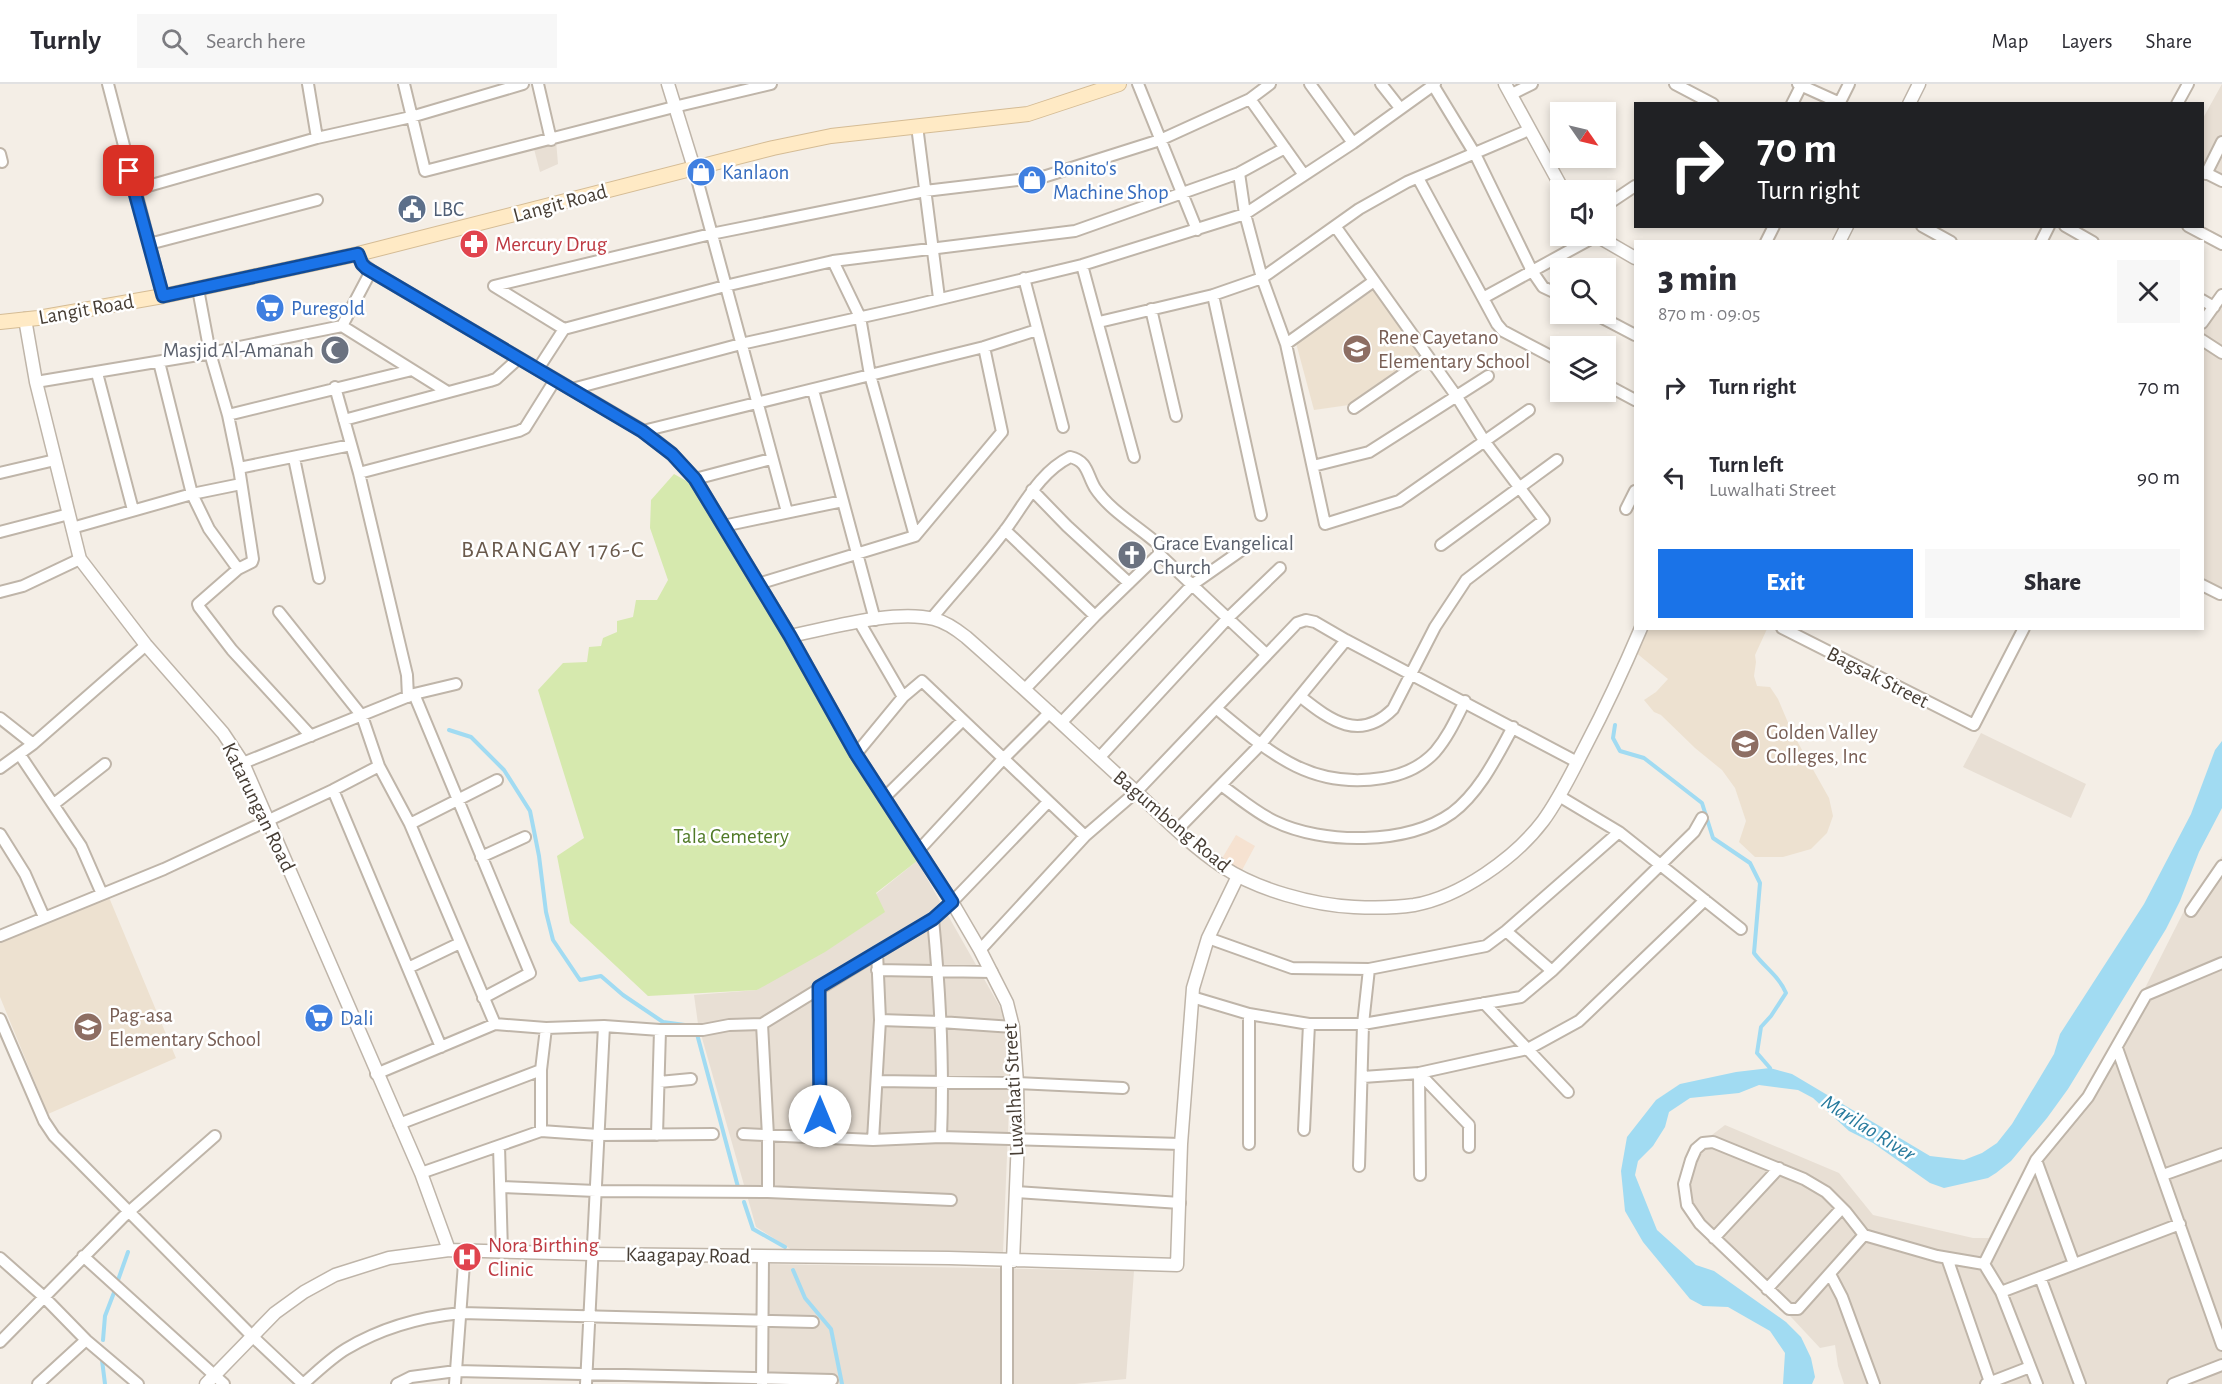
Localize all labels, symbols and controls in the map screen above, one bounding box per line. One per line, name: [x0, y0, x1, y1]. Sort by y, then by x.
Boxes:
search box: [137, 14, 557, 68]
icon: search: [158, 25, 191, 58]
text: Turnly: [30, 27, 101, 55]
text: Search here: [206, 30, 306, 52]
text: Map: [1992, 31, 2028, 52]
text: Layers: [2061, 31, 2112, 52]
text: Share: [2145, 31, 2192, 52]
north arrow: [1550, 102, 1616, 168]
map controls: [1550, 102, 1616, 402]
icon: right: [1658, 126, 1736, 204]
text: 70 m: [1757, 128, 1837, 170]
pin: [103, 145, 154, 196]
icon: arrive: [112, 154, 145, 187]
shop icon: Kanlaon: [685, 156, 717, 188]
place label: Ronito's Machine Shop: [1053, 158, 1169, 203]
place label: Kanlaon: [722, 162, 789, 183]
shop icon: Ronito's Machine Shop: [1016, 164, 1048, 196]
text: Turn right: [1757, 177, 1860, 204]
button: sound: [1550, 180, 1616, 246]
street label: Langit Road: [511, 181, 609, 226]
public building icon: LBC: [396, 193, 428, 225]
place label: LBC: [433, 199, 464, 220]
pharmacy icon: Mercury Drug: [458, 228, 490, 260]
place label: Mercury Drug: [495, 234, 608, 255]
button: search: [1550, 258, 1616, 324]
button: close: [2117, 260, 2180, 323]
text: 3 min: [1658, 261, 1737, 297]
street label: Langit Road: [37, 291, 135, 328]
supermarket icon: Puregold: [254, 292, 286, 324]
place label: Puregold: [291, 298, 365, 319]
text: 870 m · 09:05: [1658, 304, 1760, 324]
place label: Rene Cayetano Elementary School: [1378, 327, 1530, 372]
school or university icon: Rene Cayetano Elementary School: [1341, 333, 1373, 365]
mosque icon: Masjid Al-Amanah: [319, 334, 351, 366]
button: layers: [1550, 336, 1616, 402]
place label: Masjid Al-Amanah: [163, 340, 314, 361]
icon: right: [1658, 371, 1691, 404]
text: Turn right: [1709, 376, 1796, 398]
text: 70 m: [2138, 376, 2180, 398]
text: Turn left: [1709, 454, 1783, 476]
icon: left: [1658, 461, 1691, 494]
text: 90 m: [2137, 466, 2180, 488]
text: Luwalhati Street: [1709, 480, 1836, 500]
place label: Grace Evangelical Church: [1153, 533, 1294, 578]
district label: BARANGAY 176-C: [461, 538, 645, 562]
church icon: Grace Evangelical Church: [1116, 539, 1148, 571]
button: Exit: [1658, 549, 1913, 618]
button: Share: [1925, 549, 2180, 618]
street label: Bagsak Street: [1823, 643, 1932, 712]
place label: Golden Valley Colleges, Inc: [1766, 722, 1878, 767]
school or university icon: Golden Valley Colleges, Inc: [1729, 728, 1761, 760]
street label: Katarungan Road: [218, 739, 299, 875]
street label: Bagumbong Road: [1109, 767, 1234, 876]
park label: Tala Cemetery: [673, 826, 789, 847]
supermarket icon: Dali: [303, 1002, 335, 1034]
place label: Pag-asa Elementary School: [109, 1005, 261, 1050]
place label: Dali: [340, 1008, 374, 1029]
school or university icon: Pag-asa Elementary School: [72, 1011, 104, 1043]
street label: Luwalhati Street: [1000, 1023, 1027, 1157]
position arrow: [788, 1084, 852, 1148]
water label: Marilao River: [1818, 1091, 1920, 1166]
place label: Nora Birthing Clinic: [488, 1235, 599, 1280]
hospital icon: Nora Birthing Clinic: [451, 1241, 483, 1273]
street label: Kaagapay Road: [625, 1244, 751, 1267]

